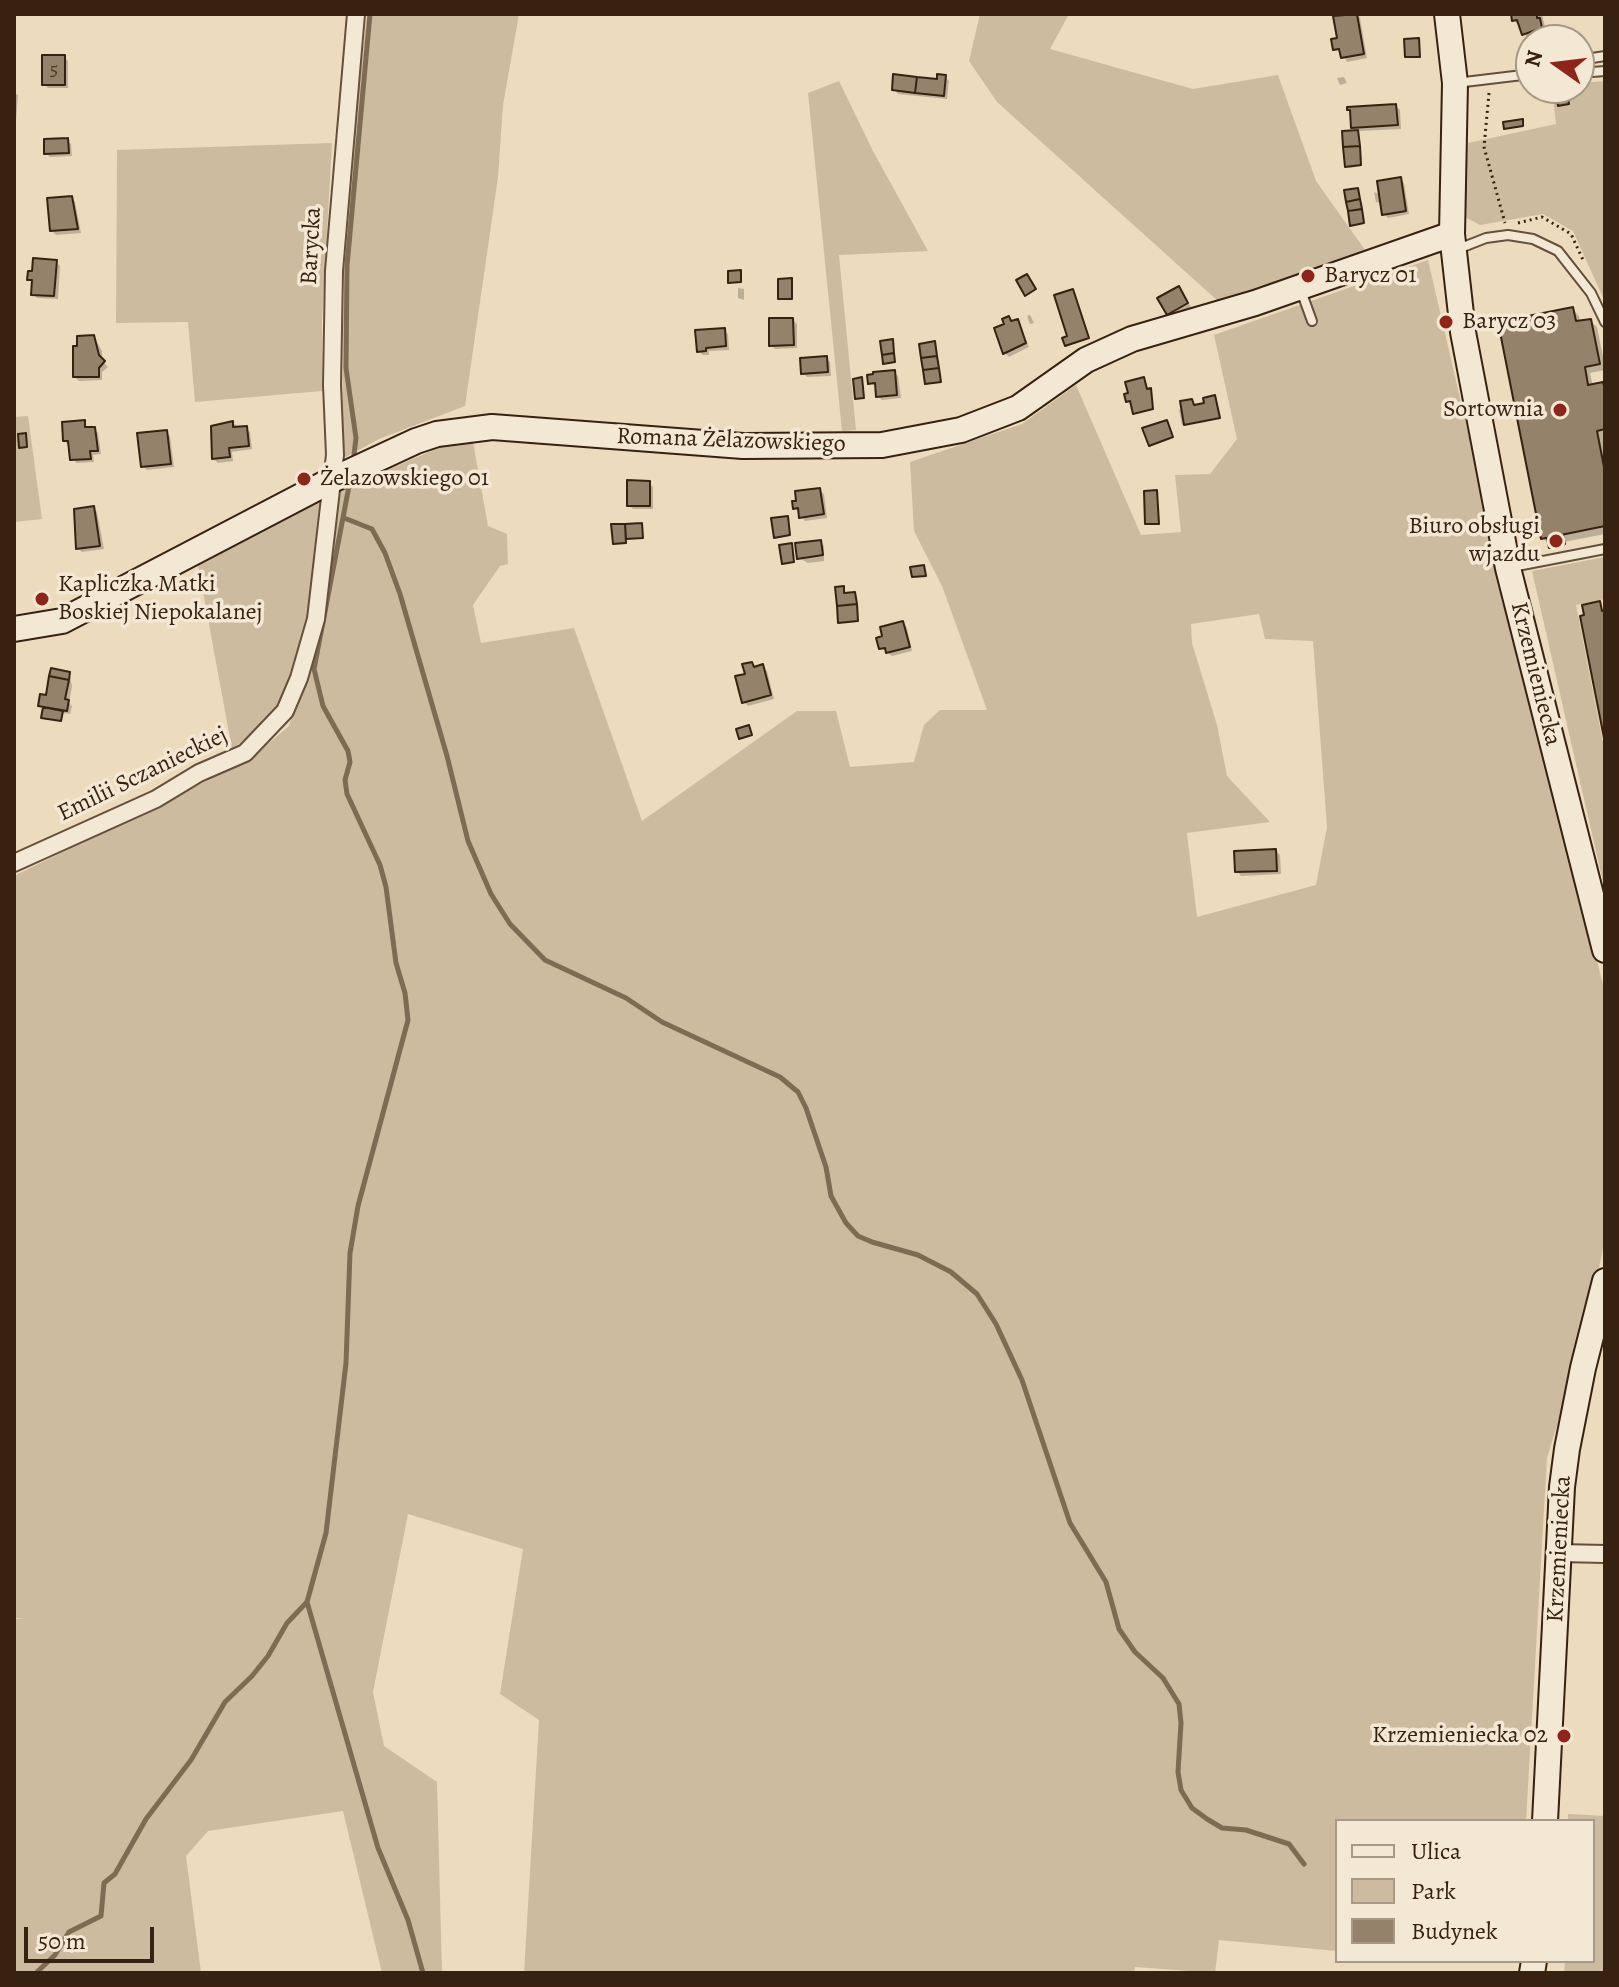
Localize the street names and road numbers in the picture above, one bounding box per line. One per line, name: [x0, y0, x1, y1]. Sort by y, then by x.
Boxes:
street label: Barycka: [296, 206, 328, 286]
street label: Romana Żelazowskiego: [616, 423, 846, 459]
street label: Krzemieniecka: [1503, 599, 1567, 749]
street label: Emilii Sczanieckiej: [53, 721, 233, 829]
street label: Krzemieniecka: [1542, 1475, 1578, 1623]

